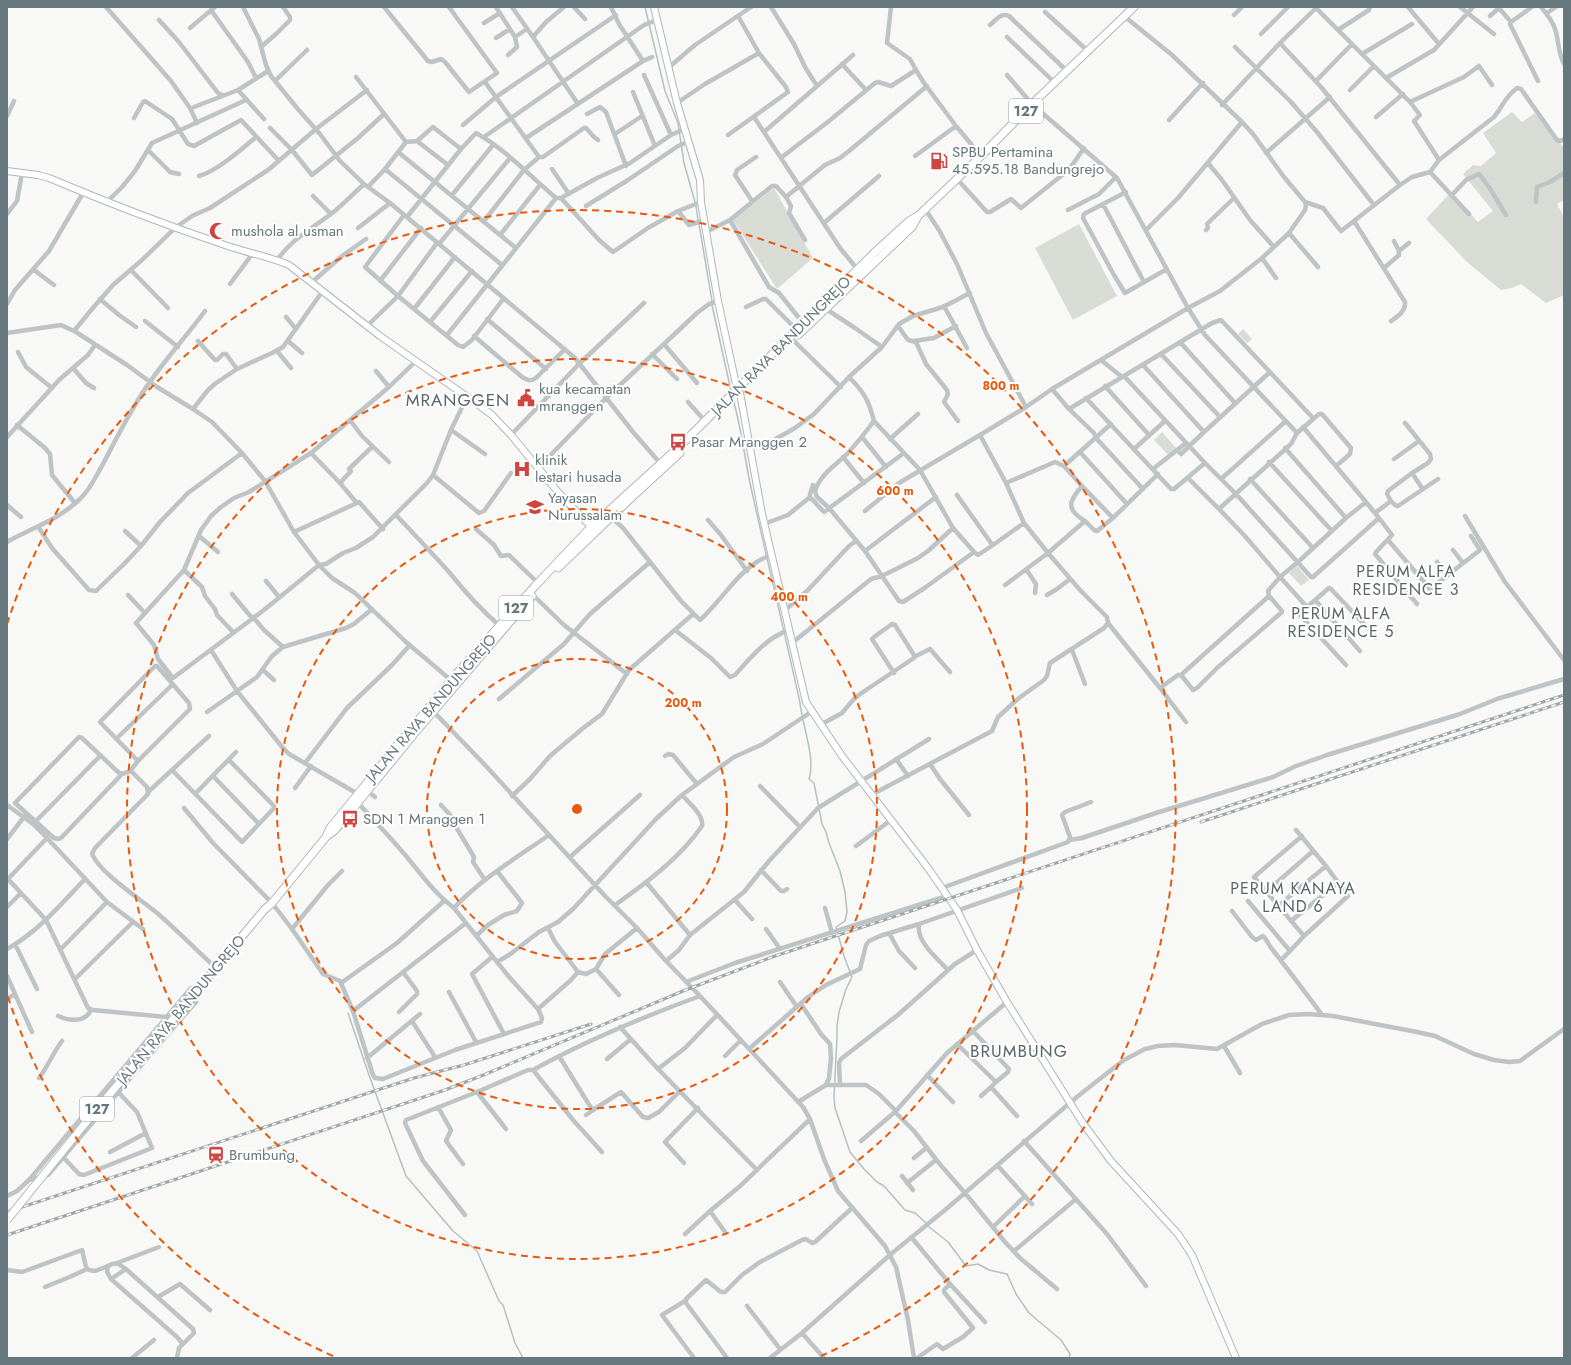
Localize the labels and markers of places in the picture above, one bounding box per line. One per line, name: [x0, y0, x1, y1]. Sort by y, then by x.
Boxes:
place label: SPBU Pertamina 45.595.18 Bandungrejo: [952, 141, 1104, 180]
fuel station icon: SPBU Pertamina 45.595.18 Bandungrejo: [929, 151, 949, 171]
place label: mushola al usman: [231, 220, 344, 242]
mosque icon: mushola al usman: [208, 221, 228, 241]
place label: kua kecamatan mranggen: [539, 378, 631, 417]
public building icon: kua kecamatan mranggen: [516, 388, 536, 408]
place label: Pasar Mranggen 2: [691, 431, 807, 453]
bus stop icon: Pasar Mranggen 2: [668, 432, 688, 452]
place label: klinik lestari husada: [535, 449, 621, 488]
hospital icon: klinik lestari husada: [512, 459, 532, 479]
place label: Yayasan Nurussalam: [548, 487, 622, 526]
school or university icon: Yayasan Nurussalam: [525, 497, 545, 517]
centre of rings: [570, 802, 584, 816]
place label: SDN 1 Mranggen 1: [363, 808, 485, 830]
bus stop icon: SDN 1 Mranggen 1: [340, 809, 360, 829]
place label: Brumbung: [229, 1144, 295, 1166]
station icon: Brumbung: [206, 1145, 226, 1165]

